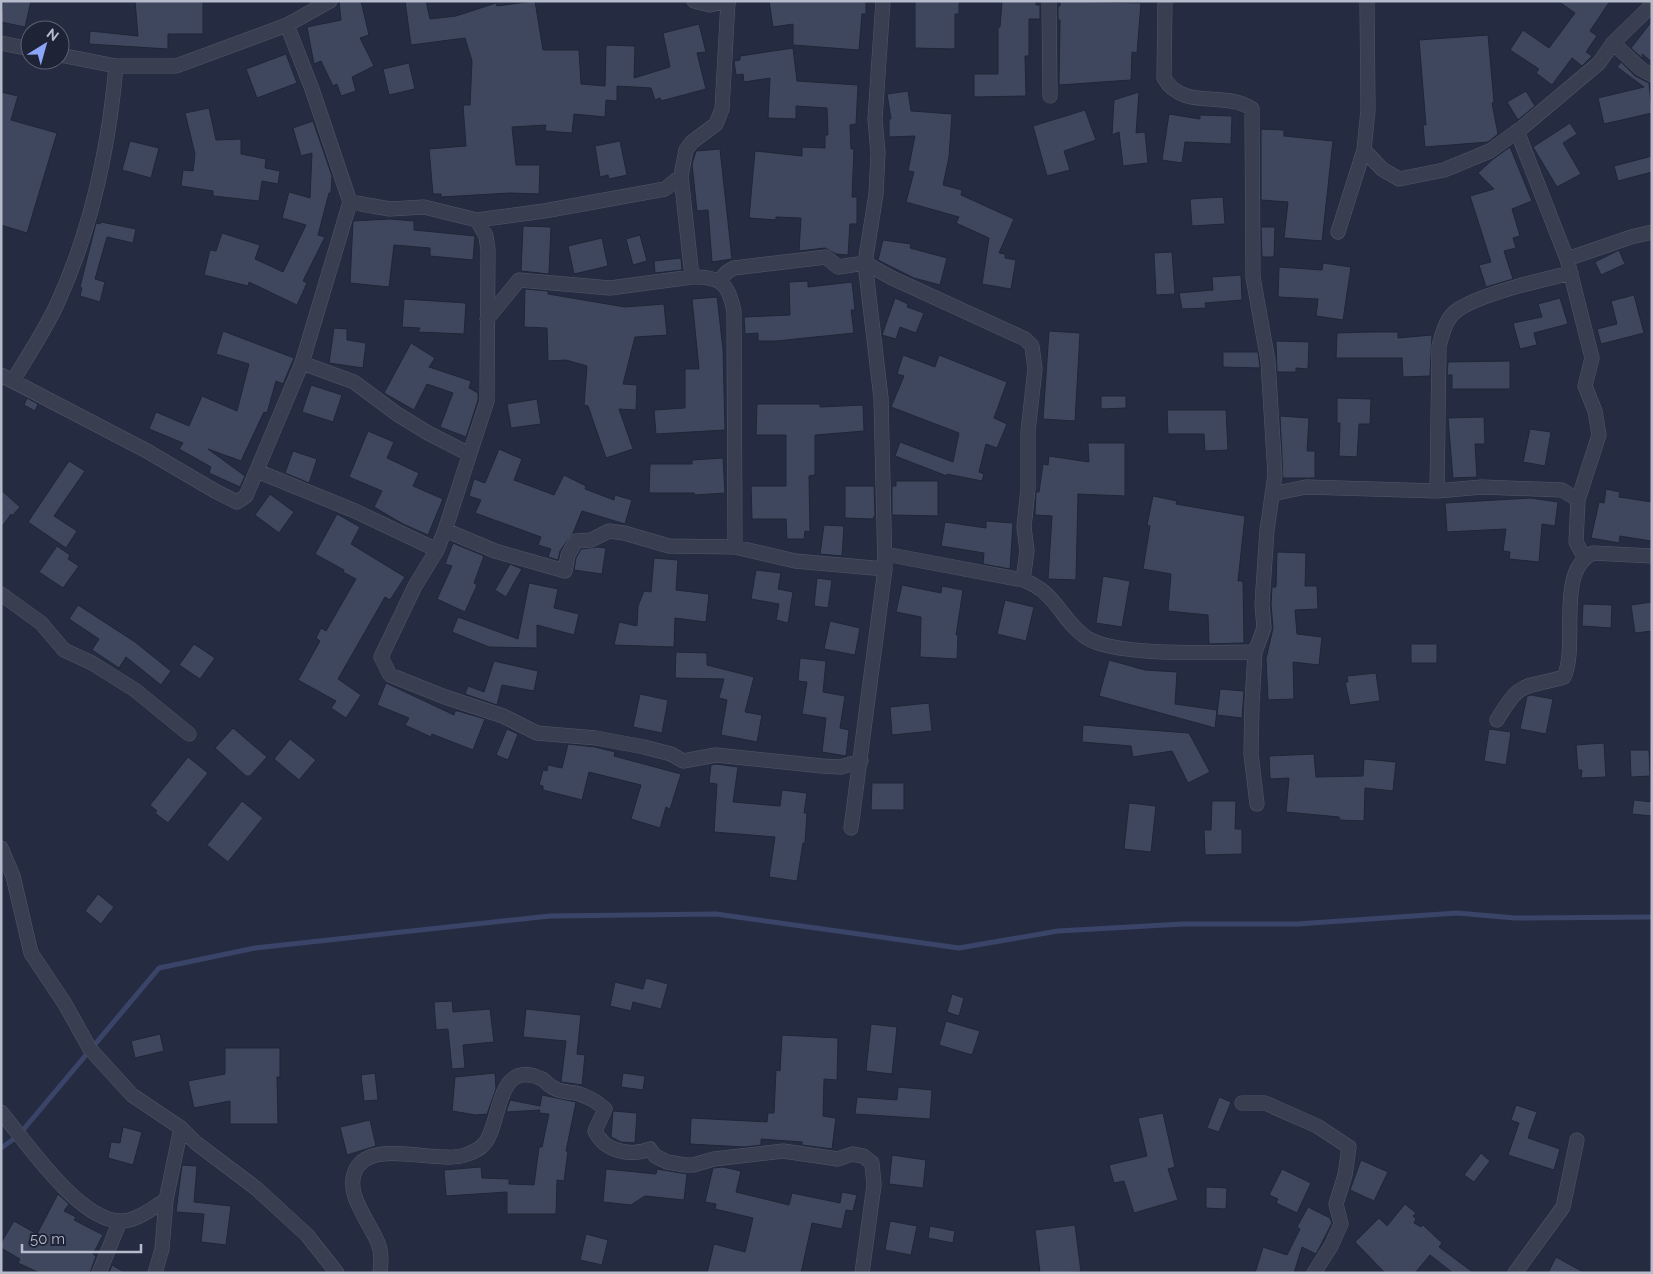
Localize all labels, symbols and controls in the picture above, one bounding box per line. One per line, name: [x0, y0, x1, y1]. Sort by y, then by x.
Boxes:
north arrow: [20, 20, 70, 70]
text: N: [44, 25, 62, 44]
scale bar: [22, 1222, 141, 1254]
text: 50 m: [30, 1230, 65, 1248]

